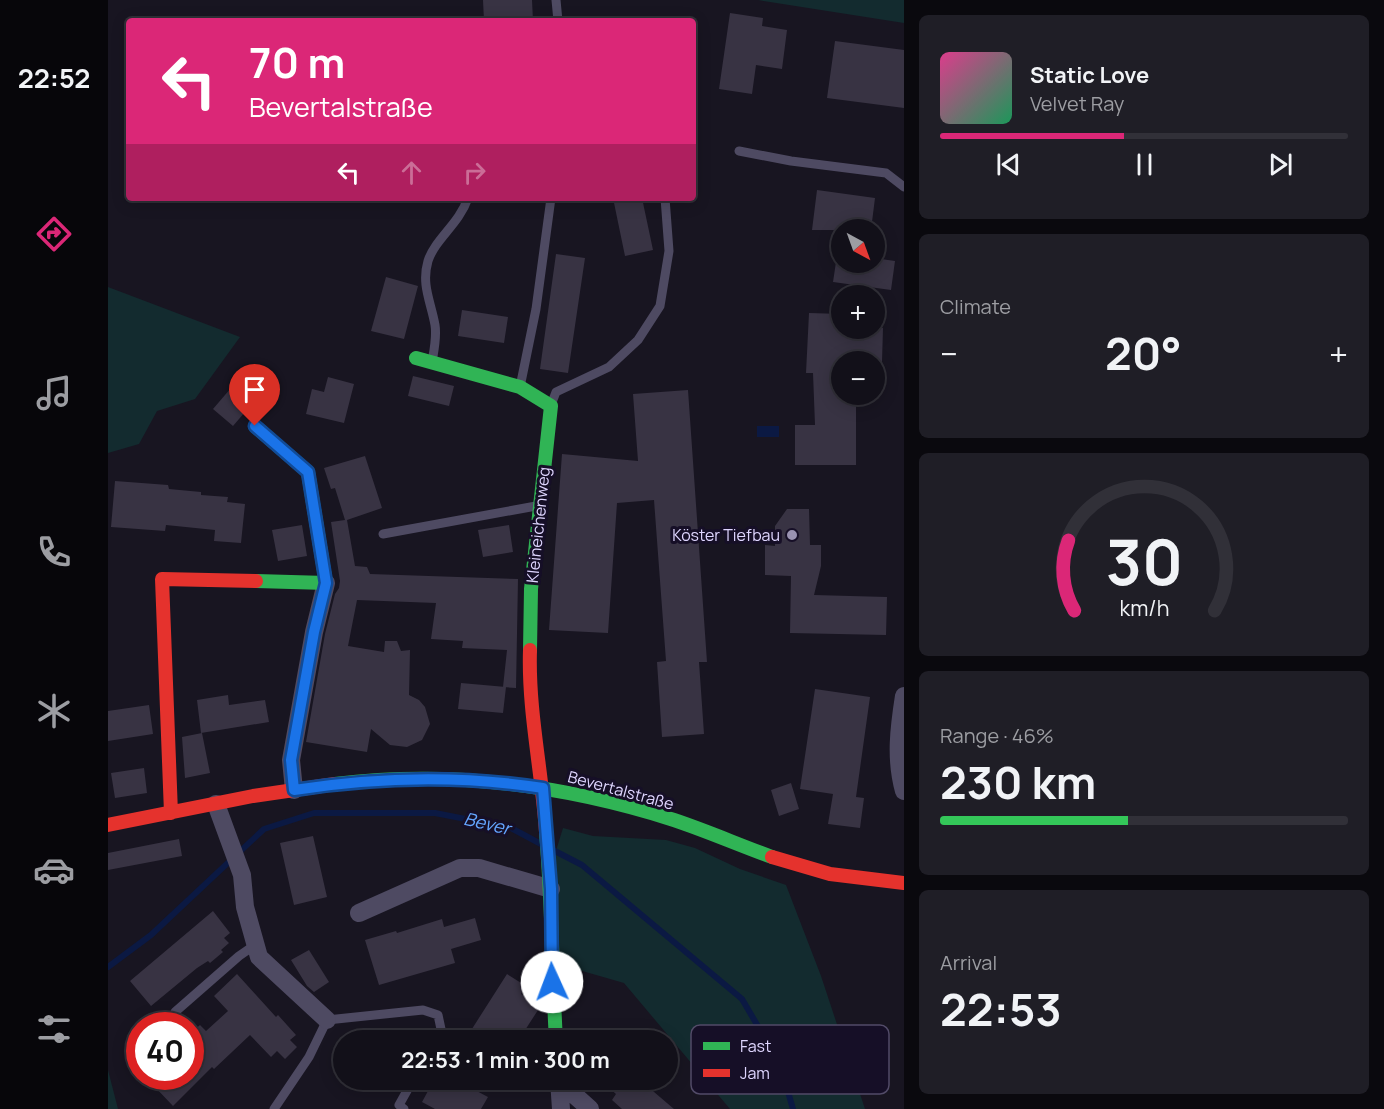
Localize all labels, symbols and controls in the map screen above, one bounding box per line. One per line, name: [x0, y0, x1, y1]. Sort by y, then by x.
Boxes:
text: 70 m: [249, 33, 345, 91]
icon: left: [150, 42, 228, 120]
text: 22:52: [18, 59, 90, 96]
text: Static Love: [1030, 60, 1149, 90]
text: Bevertalstraße: [249, 88, 433, 125]
text: Velvet Ray: [1030, 90, 1124, 117]
icon: previous: [992, 148, 1025, 181]
icon: pause: [1128, 148, 1161, 181]
icon: next: [1264, 148, 1297, 181]
icon: left: [332, 156, 365, 189]
icon: ahead: [395, 156, 428, 189]
icon: right: [458, 156, 491, 189]
icon: directions: [33, 213, 75, 255]
north arrow: [831, 219, 885, 273]
map controls: [831, 219, 885, 405]
button: +: [831, 285, 885, 339]
text: Climate: [940, 293, 1011, 320]
text: 20°: [1105, 322, 1182, 384]
text: −: [940, 331, 958, 376]
text: +: [1329, 331, 1348, 376]
button: −: [831, 351, 885, 405]
pin: [229, 364, 280, 426]
icon: music: [33, 372, 75, 414]
icon: arrive: [238, 373, 271, 406]
street label: Kleineichenweg: [521, 466, 555, 584]
text: 30: [1105, 519, 1183, 605]
place label: Köster Tiefbau: [672, 524, 780, 546]
marker: Köster Tiefbau: [785, 528, 799, 542]
icon: phone: [33, 531, 75, 573]
text: km/h: [1119, 594, 1169, 623]
icon: climate: [33, 690, 75, 732]
text: Range · 46%: [940, 722, 1054, 749]
text: 230 km: [940, 751, 1096, 813]
street label: Bevertalstraße: [566, 765, 676, 815]
water label: Bever: [462, 806, 515, 841]
icon: car: [33, 849, 75, 891]
text: Arrival: [940, 949, 997, 976]
position arrow: [520, 950, 584, 1014]
text: 22:53: [940, 978, 1062, 1040]
icon: filters: [33, 1008, 75, 1050]
speed limit sign: 40: [126, 1012, 204, 1090]
legend: [691, 1025, 889, 1094]
text: Fast: [740, 1035, 771, 1057]
text: 22:53 · 1 min · 300 m: [401, 1045, 610, 1075]
text: Jam: [740, 1062, 770, 1084]

